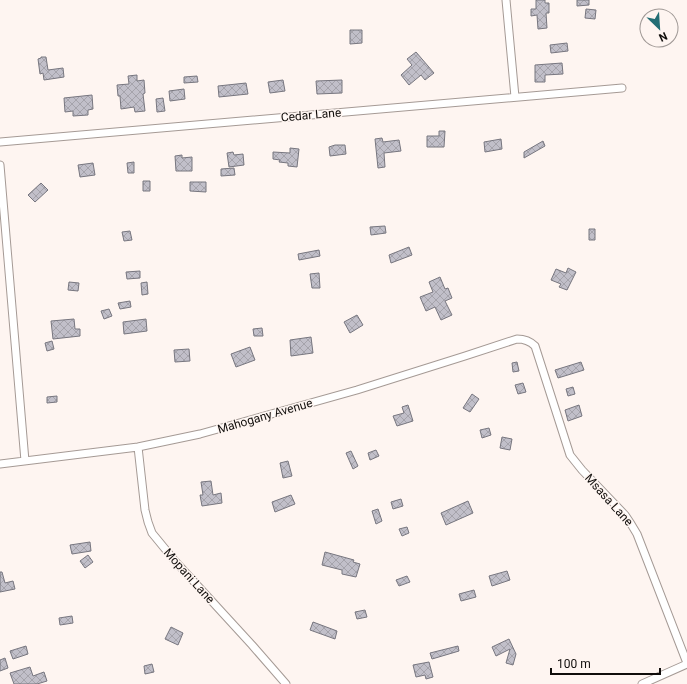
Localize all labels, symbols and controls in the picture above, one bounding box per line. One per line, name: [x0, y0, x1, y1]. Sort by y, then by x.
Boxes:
north arrow: [639, 8, 679, 48]
text: N: [657, 29, 669, 44]
street label: Cedar Lane: [280, 105, 342, 125]
street label: Mahogany Avenue: [216, 396, 314, 436]
street label: Msasa Lane: [582, 471, 636, 529]
street label: Mopani Lane: [161, 546, 217, 606]
scale bar: [551, 650, 660, 676]
text: 100 m: [557, 657, 591, 671]

